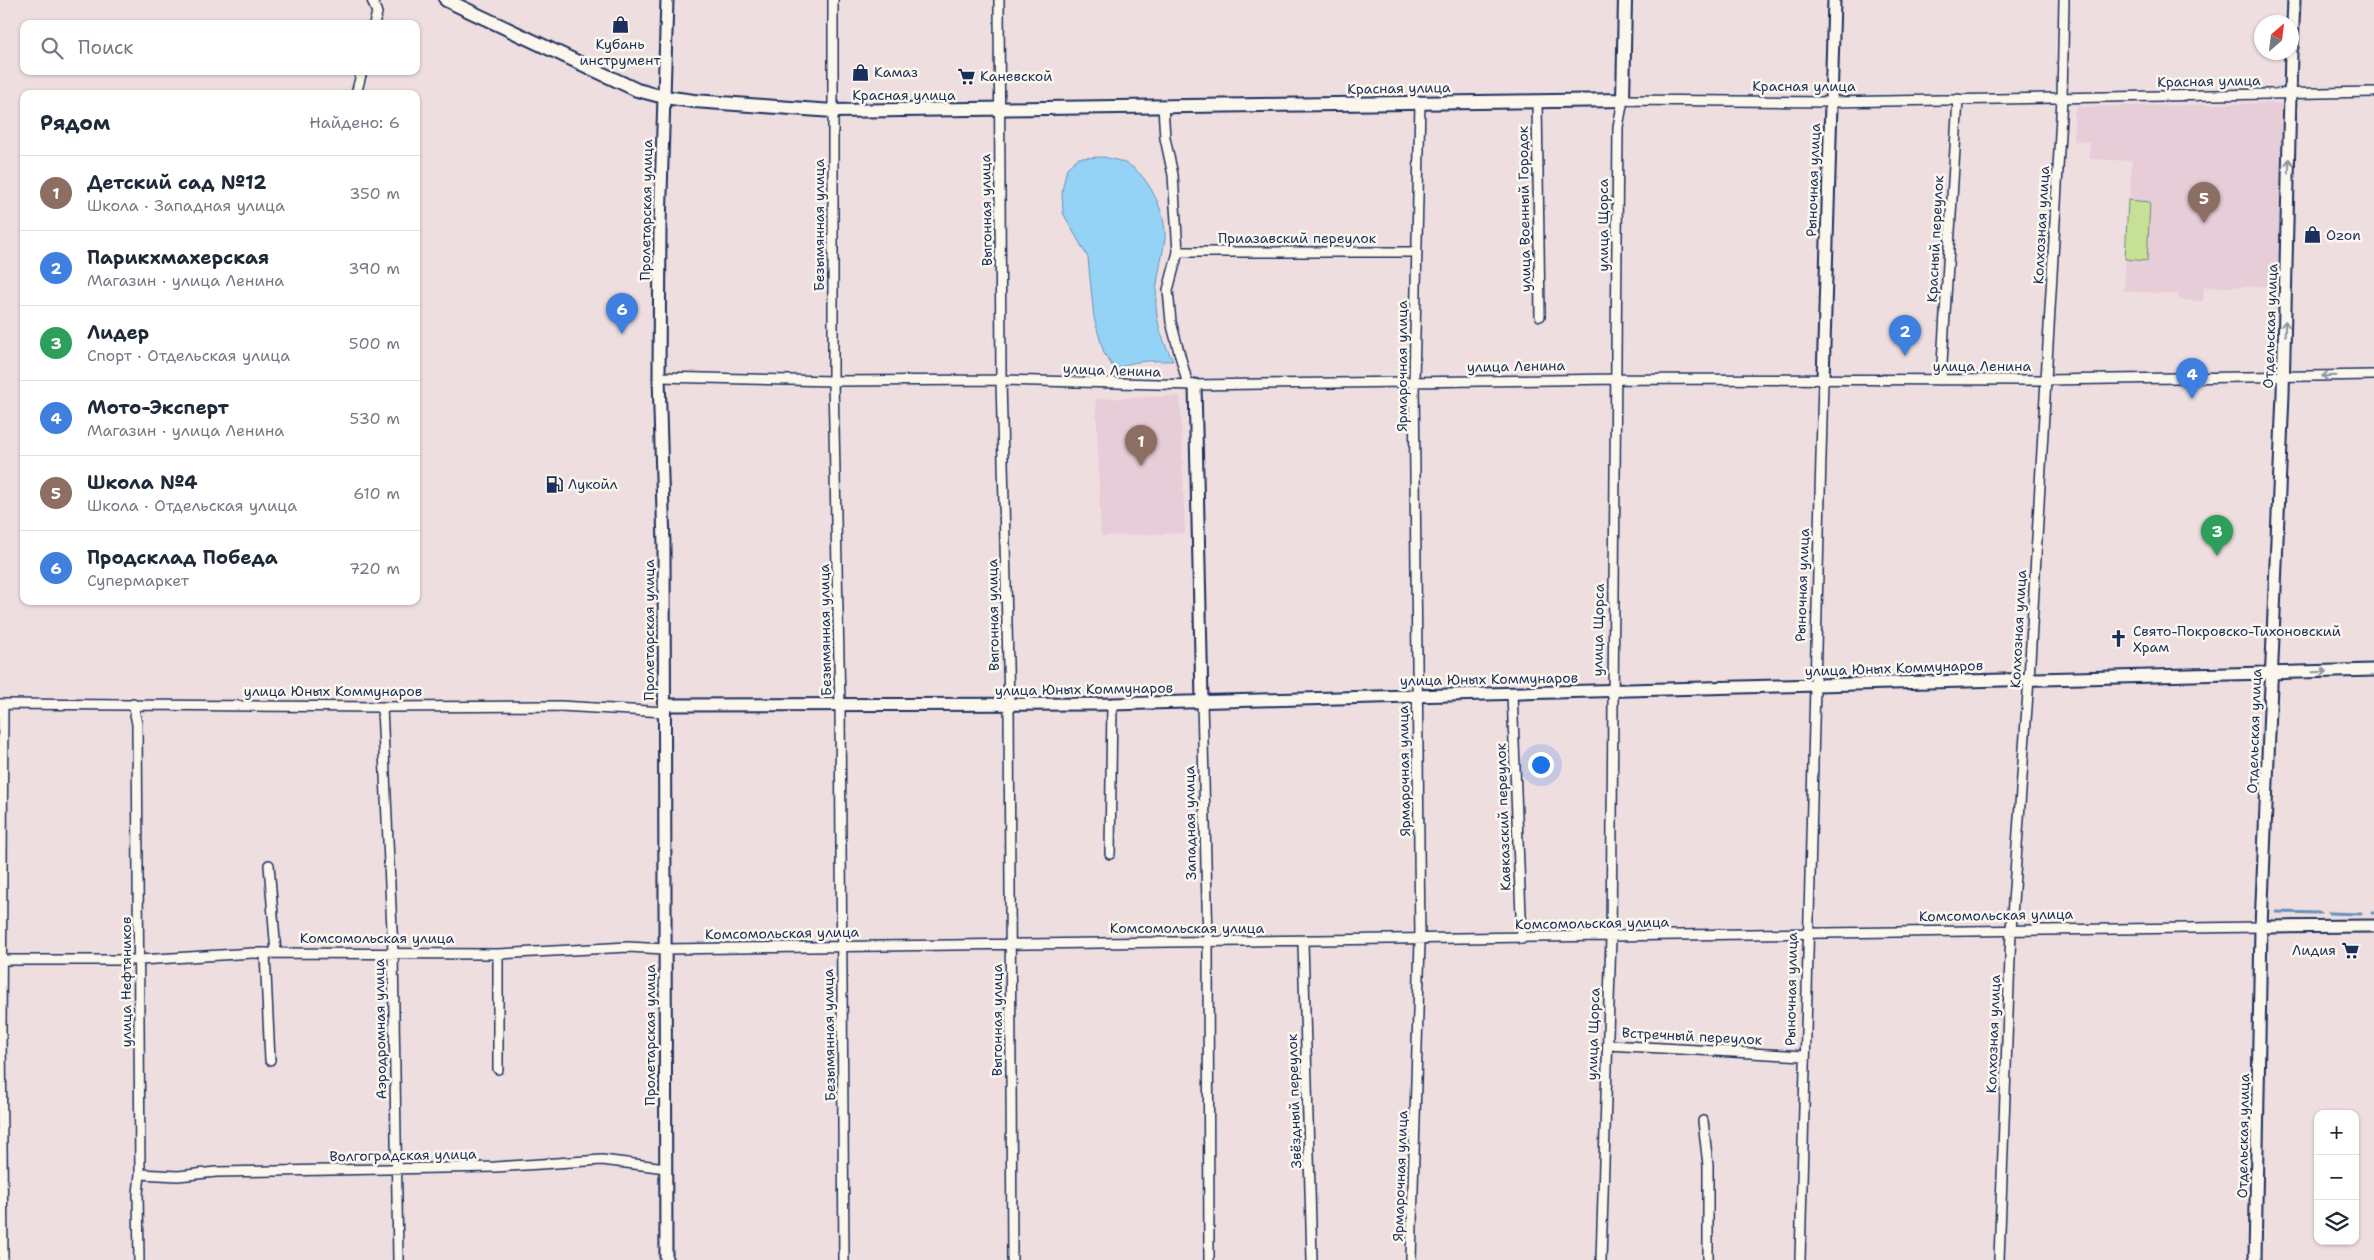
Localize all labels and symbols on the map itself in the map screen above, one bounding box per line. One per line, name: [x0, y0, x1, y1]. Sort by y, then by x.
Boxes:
shop icon: Кубань инструмент: [610, 14, 630, 34]
north arrow: [2254, 15, 2299, 60]
place label: Кубань инструмент: [579, 35, 661, 69]
shop icon: Камаз: [850, 62, 870, 82]
place label: Камаз: [874, 63, 918, 81]
supermarket icon: Каневской: [956, 66, 976, 86]
place label: Каневской: [980, 67, 1052, 85]
street label: Красная улица: [2157, 71, 2261, 91]
street label: Красная улица: [1752, 77, 1856, 95]
street label: Красная улица: [1347, 78, 1451, 98]
street label: Красная улица: [852, 86, 956, 104]
street label: Рыночная улица: [1802, 123, 1824, 237]
street label: улица Военный Городок: [1514, 125, 1534, 292]
street label: Пролетарская улица: [636, 139, 656, 281]
street label: Выгонная улица: [976, 153, 996, 266]
street label: Безымянная улица: [810, 158, 828, 291]
one-way arrow: [2284, 158, 2294, 174]
street label: Колхозная улица: [2029, 165, 2053, 285]
street label: Красный переулок: [1923, 174, 1947, 303]
street label: улица Щорса: [1594, 178, 1612, 271]
pin: 5: [2188, 182, 2220, 223]
shop icon: Ozon: [2302, 225, 2322, 245]
place label: Ozon: [2326, 226, 2361, 244]
street label: Приазавский переулок: [1218, 229, 1377, 247]
street label: Отдельская улица: [2259, 263, 2281, 389]
pin: 6: [606, 293, 638, 334]
street label: Ярмарочная улица: [1393, 300, 1411, 432]
pin: 2: [1889, 315, 1921, 356]
one-way arrow: [2280, 320, 2289, 336]
street label: улица Ленина: [1467, 356, 1566, 376]
street label: улица Ленина: [1933, 357, 2031, 375]
pin: 4: [2176, 358, 2208, 399]
street label: улица Ленина: [1063, 359, 1162, 381]
one-way arrow: [2321, 371, 2337, 381]
pin: 1: [1125, 425, 1157, 466]
fuel station icon: Лукойл: [544, 474, 564, 494]
place label: Лукойл: [568, 475, 618, 493]
pin: 3: [2201, 515, 2233, 556]
street label: Рыночная улица: [1791, 528, 1813, 642]
street label: Выгонная улица: [983, 558, 1003, 671]
street label: Пролетарская улица: [640, 559, 658, 701]
street label: Безымянная улица: [815, 563, 835, 696]
street label: Колхозная улица: [2006, 569, 2030, 689]
street label: улица Щорса: [1588, 583, 1608, 677]
place label: Свято-Покровско-Тихоновский Храм: [2133, 622, 2341, 656]
church icon: Свято-Покровско-Тихоновский Храм: [2109, 629, 2129, 649]
street label: улица Юных Коммунаров: [1805, 656, 1983, 680]
one-way arrow: [2312, 667, 2328, 677]
street label: улица Юных Коммунаров: [1400, 668, 1578, 690]
street label: Отдельская улица: [2243, 668, 2265, 794]
street label: улица Юных Коммунаров: [995, 678, 1173, 700]
street label: улица Юных Коммунаров: [244, 682, 422, 700]
street label: Ярмарочная улица: [1394, 705, 1414, 837]
street label: Кавказский переулок: [1491, 742, 1515, 891]
your location: [1528, 752, 1554, 778]
street label: Западная улица: [1180, 765, 1200, 880]
street label: Комсомольская улица: [1919, 905, 2074, 925]
street label: Комсомольская улица: [1515, 913, 1670, 933]
street label: улица Нефтяников: [117, 917, 135, 1047]
street label: Комсомольская улица: [1110, 919, 1264, 937]
street label: Комсомольская улица: [705, 923, 860, 943]
street label: Комсомольская улица: [300, 929, 454, 947]
street label: Рыночная улица: [1781, 932, 1801, 1046]
supermarket icon: Лидия: [2340, 940, 2360, 960]
place label: Лидия: [2292, 941, 2336, 959]
street label: Аэродромная улица: [370, 958, 390, 1100]
street label: Пролетарская улица: [641, 964, 659, 1106]
street label: Выгонная улица: [988, 964, 1006, 1076]
street label: Безымянная улица: [819, 968, 839, 1101]
street label: Колхозная улица: [1982, 974, 2004, 1094]
street label: улица Щорса: [1582, 987, 1604, 1081]
street label: Встречный переулок: [1621, 1023, 1763, 1049]
street label: Звёздный переулок: [1283, 1033, 1305, 1169]
street label: Отдельская улица: [2233, 1073, 2253, 1199]
street label: Ярмарочная улица: [1389, 1110, 1411, 1242]
street label: Волгоградская улица: [329, 1145, 477, 1165]

